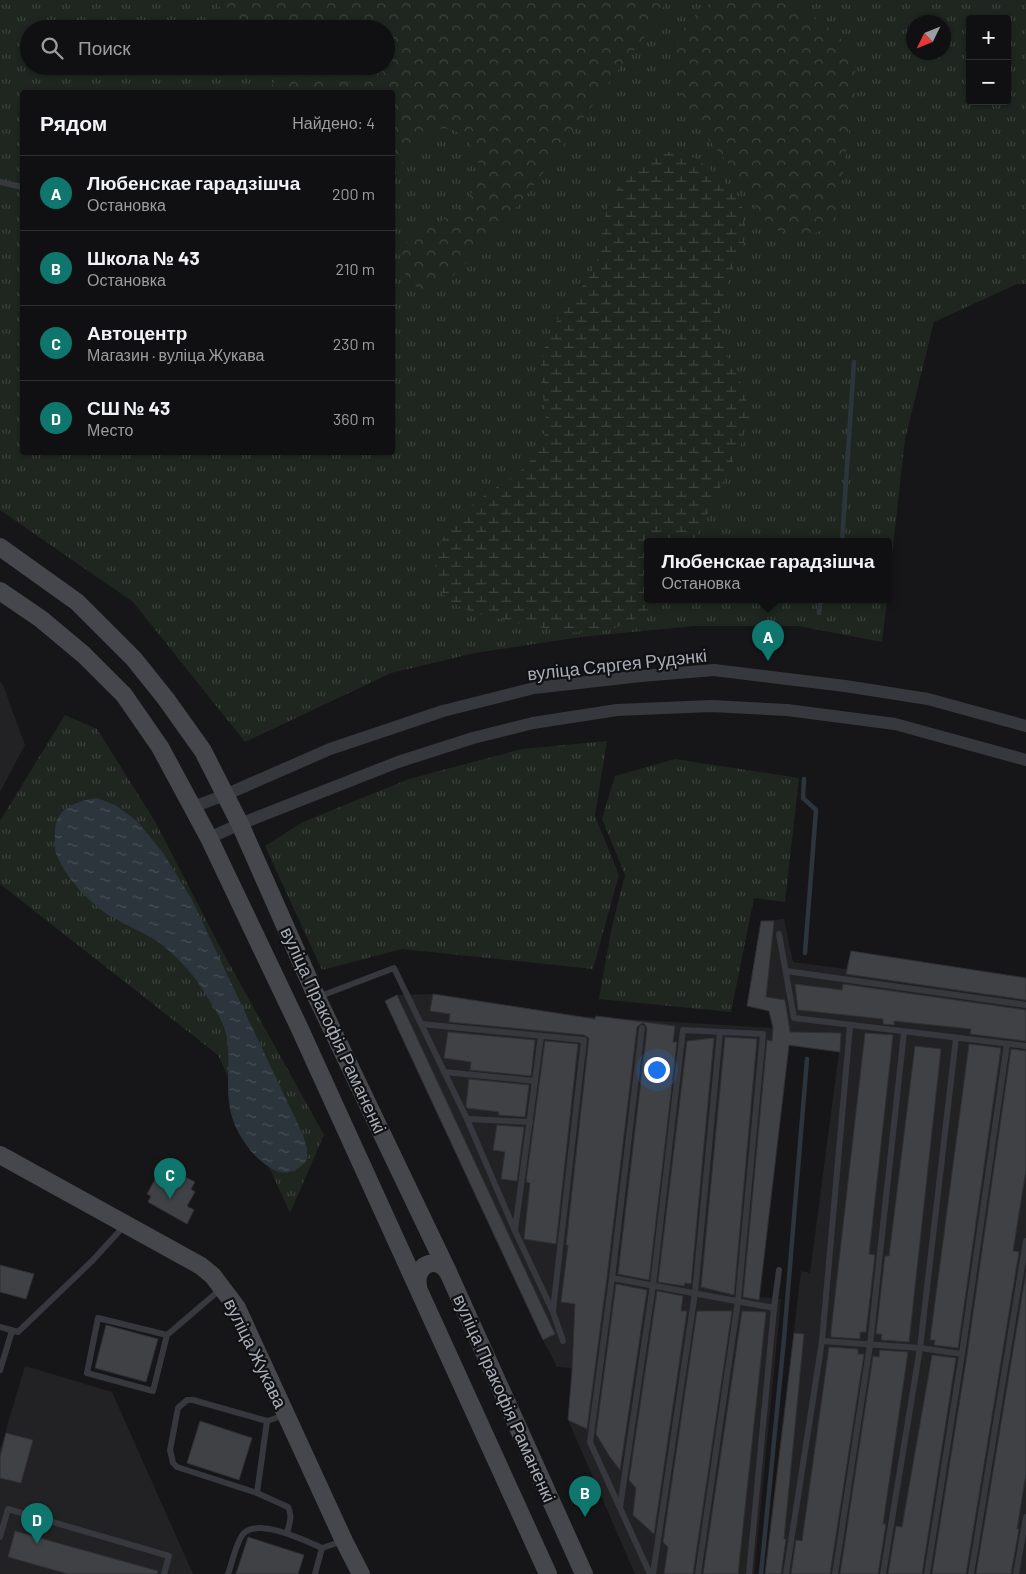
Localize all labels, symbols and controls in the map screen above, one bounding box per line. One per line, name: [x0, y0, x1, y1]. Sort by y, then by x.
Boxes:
north arrow: [906, 15, 951, 60]
map controls: [966, 15, 1011, 105]
button: +: [966, 15, 1011, 60]
search box: [20, 20, 395, 75]
icon: search: [38, 34, 66, 62]
text: Поиск: [78, 36, 131, 59]
button: −: [966, 60, 1011, 105]
text: Рядом: [40, 110, 107, 135]
text: Найдено: 4: [292, 113, 375, 132]
text: Любенскае гарадзішча: [87, 171, 300, 194]
text: A: [51, 184, 61, 203]
text: 200 m: [332, 184, 375, 203]
text: Остановка: [87, 195, 166, 214]
text: Школа № 43: [87, 246, 200, 269]
text: B: [51, 259, 61, 278]
text: 210 m: [336, 259, 375, 278]
text: Остановка: [87, 270, 166, 289]
text: Автоцентр: [87, 321, 187, 344]
text: C: [51, 334, 61, 353]
text: 230 m: [333, 334, 375, 353]
text: Магазин · вуліца Жукава: [87, 345, 265, 364]
text: СШ № 43: [87, 396, 170, 419]
text: D: [51, 409, 61, 428]
text: 360 m: [333, 409, 375, 428]
text: Место: [87, 420, 133, 439]
popup: [644, 538, 892, 603]
text: Любенскае гарадзішча: [661, 549, 875, 572]
text: Остановка: [661, 573, 740, 592]
pin: A: [752, 620, 784, 661]
street label: вуліца Сяргея Рудэнкі: [526, 644, 708, 684]
street label: вуліца Пракофія Раманенкі: [276, 923, 392, 1137]
your location: [644, 1057, 670, 1083]
pin: C: [154, 1158, 186, 1199]
street label: вуліца Пракофія Раманенкі: [449, 1291, 561, 1505]
street label: вуліца Жукава: [220, 1295, 292, 1412]
pin: B: [569, 1476, 601, 1517]
pin: D: [21, 1503, 53, 1544]

